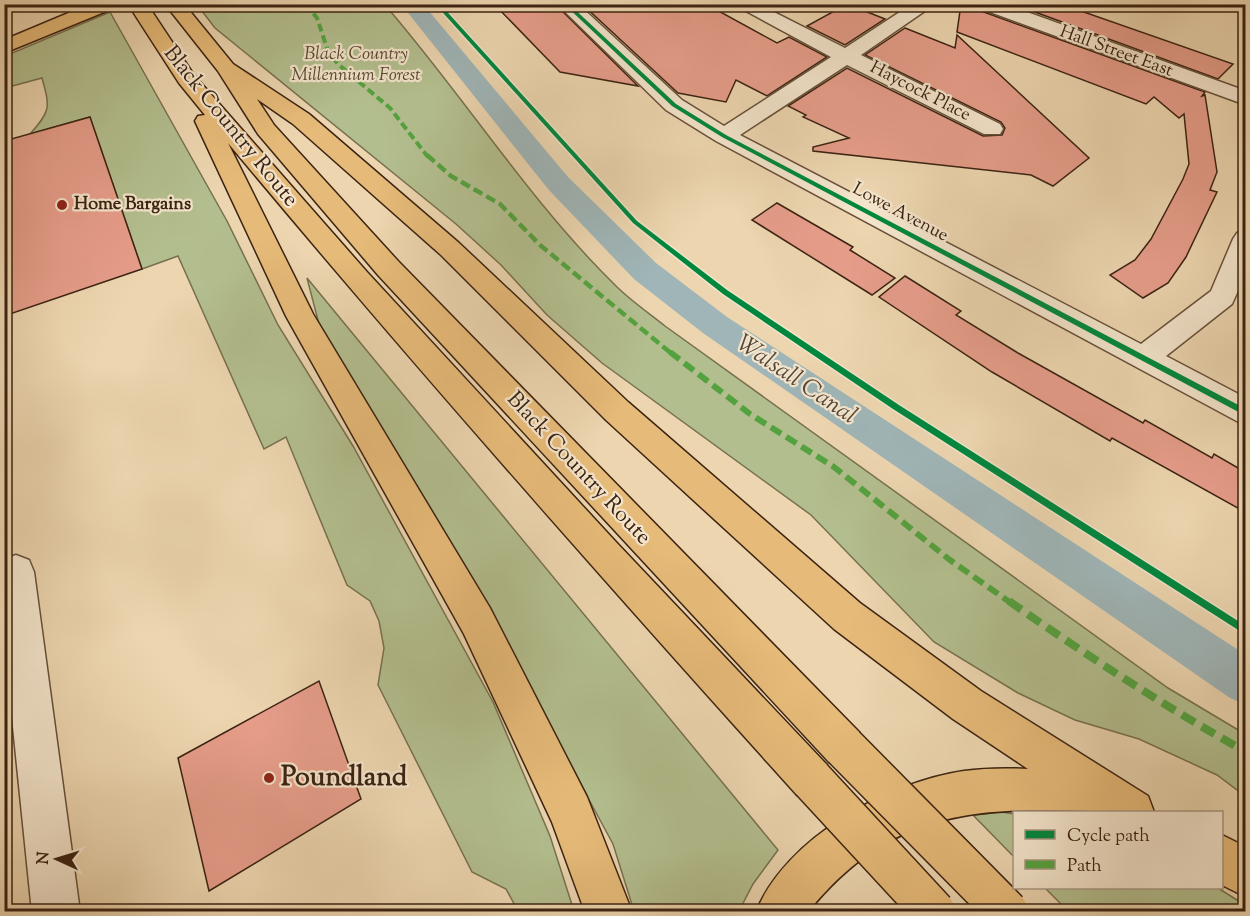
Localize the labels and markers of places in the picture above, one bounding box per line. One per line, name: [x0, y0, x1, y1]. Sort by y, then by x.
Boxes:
place label: Home Bargains: [74, 192, 191, 218]
marker: Home Bargains: [55, 198, 69, 212]
place label: Poundland: [281, 759, 408, 798]
marker: Poundland: [262, 771, 276, 785]

